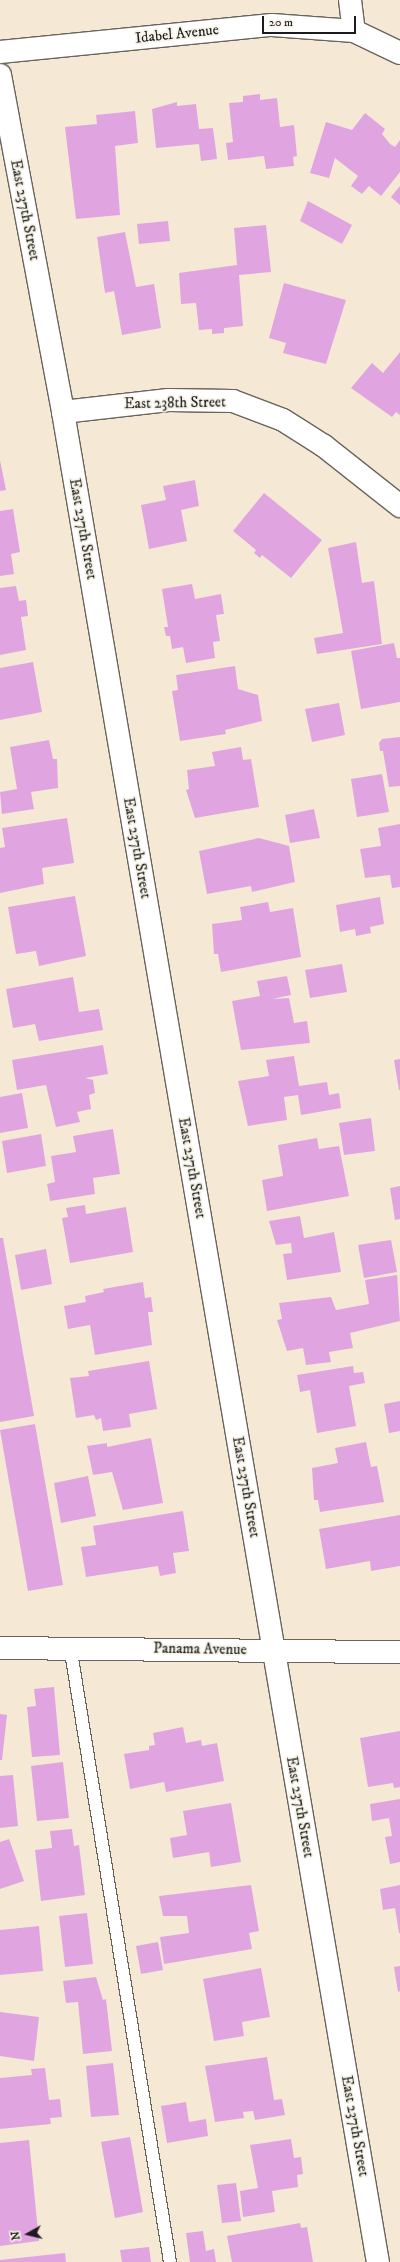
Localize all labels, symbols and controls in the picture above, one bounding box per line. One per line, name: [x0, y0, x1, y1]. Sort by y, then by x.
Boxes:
scale bar: [264, 8, 358, 34]
text: 20 m: [269, 15, 293, 30]
street label: Idabel Avenue: [134, 21, 220, 47]
street label: East 237th Street: [6, 158, 44, 262]
street label: East 238th Street: [124, 393, 226, 413]
street label: East 237th Street: [65, 477, 101, 581]
street label: East 237th Street: [119, 796, 155, 900]
street label: East 237th Street: [174, 1116, 210, 1220]
street label: East 237th Street: [228, 1435, 264, 1539]
street label: Panama Avenue: [153, 1639, 247, 1659]
street label: East 237th Street: [282, 1755, 318, 1859]
street label: East 237th Street: [337, 2074, 373, 2178]
north arrow: [8, 2214, 48, 2254]
text: N: [9, 2230, 24, 2241]

